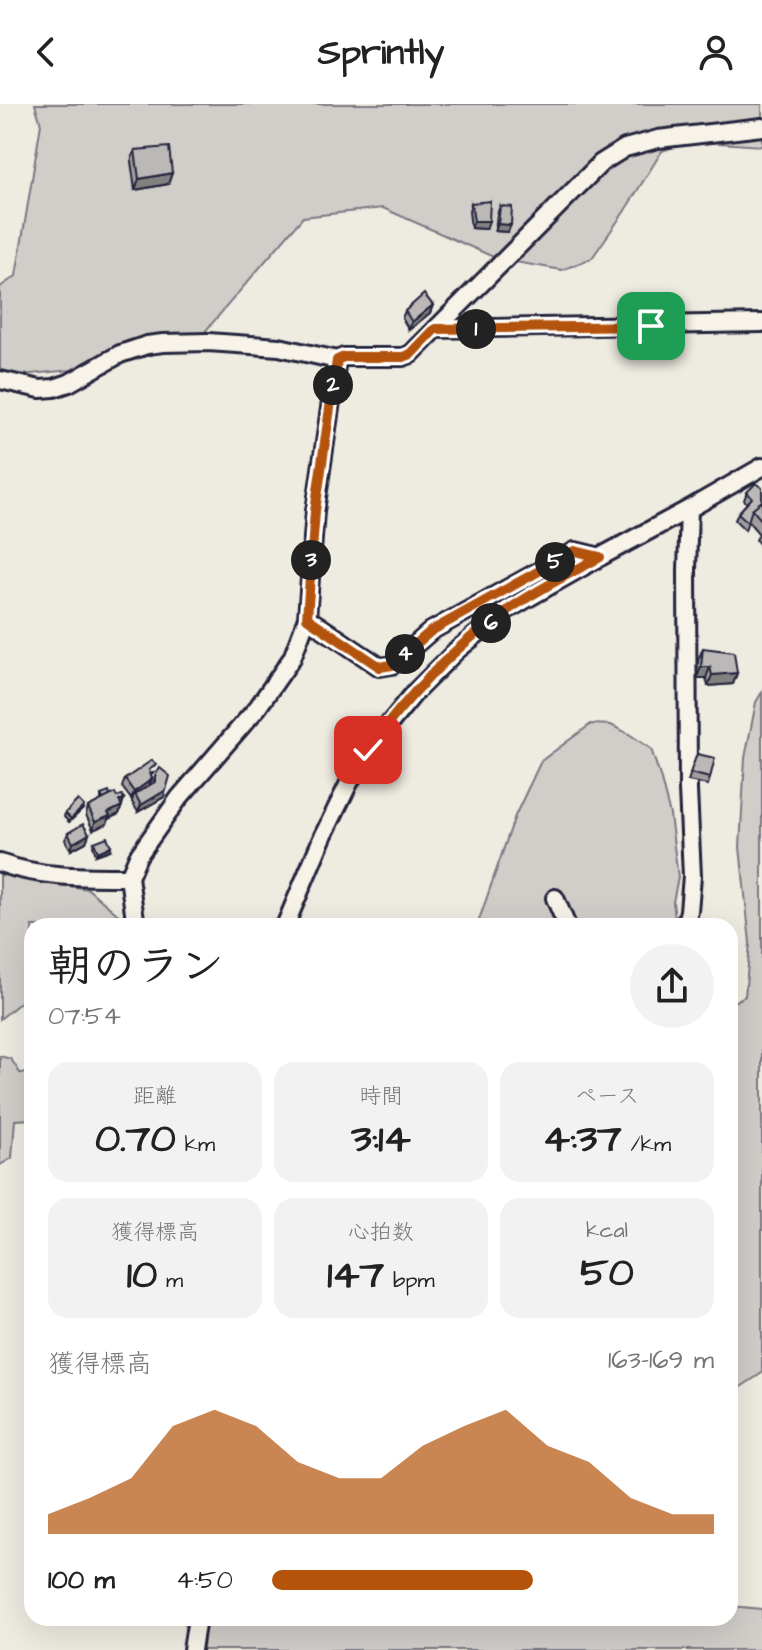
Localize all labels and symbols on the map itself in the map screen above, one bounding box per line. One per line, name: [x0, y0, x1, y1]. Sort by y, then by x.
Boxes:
pin: [617, 292, 685, 360]
pin: 1: [456, 309, 496, 349]
pin: 2: [313, 365, 353, 405]
pin: 3: [291, 540, 331, 580]
pin: 5: [535, 542, 575, 582]
pin: 6: [471, 603, 511, 643]
pin: 4: [385, 634, 425, 674]
pin: [334, 716, 402, 784]

